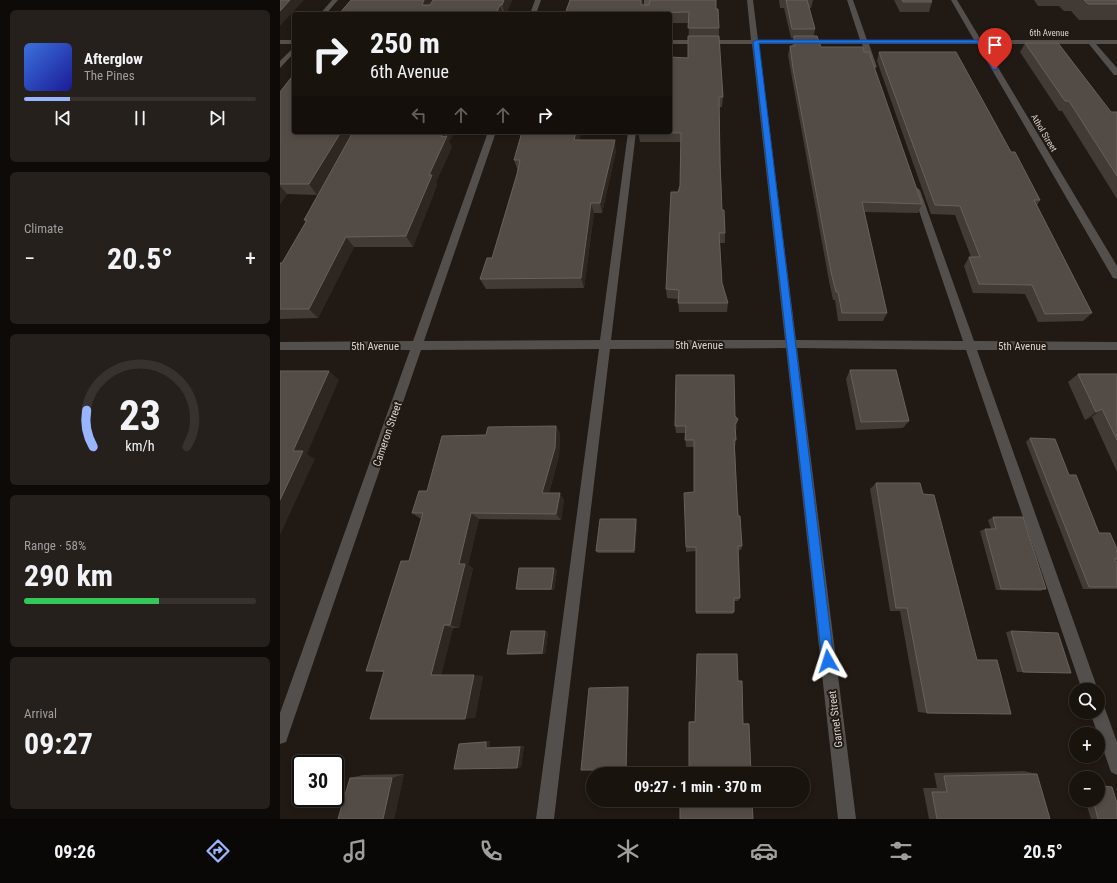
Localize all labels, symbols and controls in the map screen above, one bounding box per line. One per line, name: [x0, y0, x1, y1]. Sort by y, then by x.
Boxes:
text: 250 m: [370, 27, 440, 60]
icon: right: [304, 28, 356, 80]
pin: [978, 28, 1012, 69]
street label: 6th Avenue: [1029, 28, 1069, 38]
icon: arrive: [984, 34, 1006, 56]
text: Afterglow: [84, 50, 143, 68]
text: 6th Avenue: [370, 61, 449, 82]
text: The Pines: [84, 68, 135, 83]
icon: left: [408, 104, 430, 126]
icon: ahead: [450, 104, 472, 126]
icon: ahead: [492, 104, 514, 126]
icon: right: [534, 104, 556, 126]
icon: previous: [52, 107, 74, 129]
icon: pause: [129, 107, 151, 129]
icon: next: [206, 107, 228, 129]
street label: Athol Street: [1029, 112, 1059, 154]
text: Climate: [24, 221, 63, 236]
text: 20.5°: [107, 241, 173, 276]
text: −: [24, 246, 35, 271]
text: +: [245, 246, 256, 271]
street label: 5th Avenue: [675, 339, 723, 352]
street label: 5th Avenue: [351, 340, 399, 353]
street label: 5th Avenue: [998, 340, 1046, 353]
text: 23: [119, 391, 161, 440]
street label: Cameron Street: [370, 400, 405, 468]
text: km/h: [125, 438, 155, 454]
text: Range · 58%: [24, 538, 86, 553]
text: 290 km: [24, 558, 113, 593]
position arrow: [807, 640, 849, 682]
map controls: [1069, 683, 1105, 807]
button: search: [1069, 683, 1105, 719]
street label: Garnet Street: [826, 690, 845, 748]
text: Arrival: [24, 706, 57, 721]
text: 09:27: [24, 726, 93, 761]
button: +: [1069, 727, 1105, 763]
speed limit sign: 30: [292, 755, 344, 807]
button: −: [1069, 771, 1105, 807]
text: 09:27 · 1 min · 370 m: [634, 778, 762, 796]
icon: directions: [204, 837, 232, 865]
icon: music: [341, 837, 369, 865]
icon: phone: [477, 837, 505, 865]
icon: climate: [614, 837, 642, 865]
icon: car: [750, 837, 778, 865]
icon: filters: [887, 837, 915, 865]
text: 09:26: [54, 841, 96, 862]
text: 20.5°: [1023, 841, 1063, 862]

